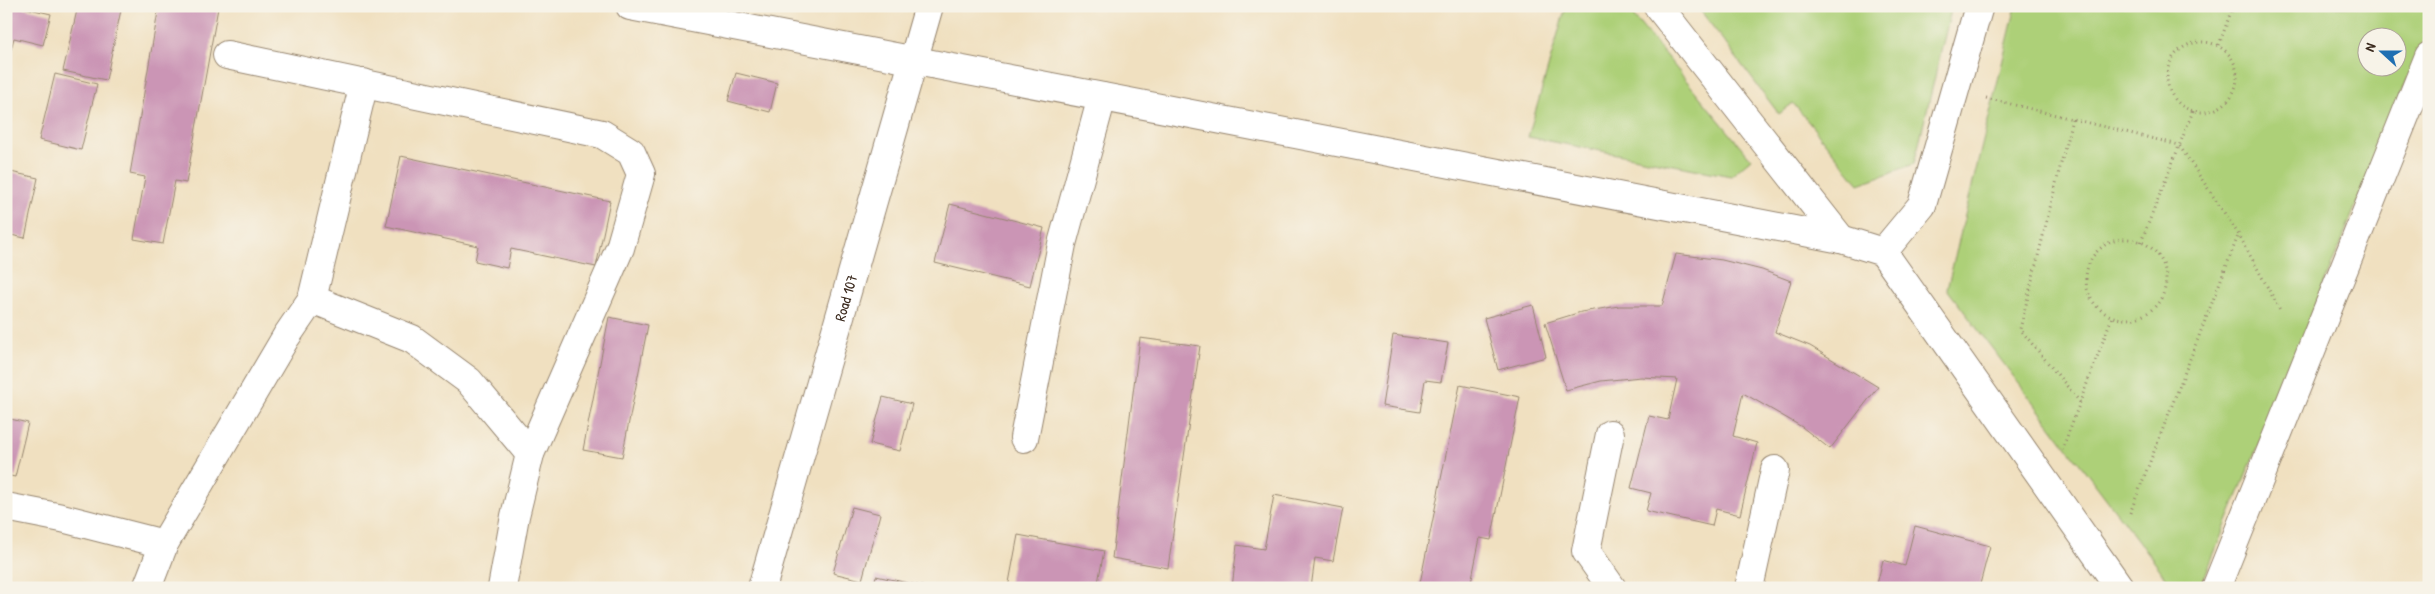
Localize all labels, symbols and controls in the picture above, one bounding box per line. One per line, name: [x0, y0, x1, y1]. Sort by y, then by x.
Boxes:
north arrow: [2358, 28, 2408, 78]
text: N: [2359, 40, 2380, 54]
street label: Road 107: [829, 272, 862, 324]

